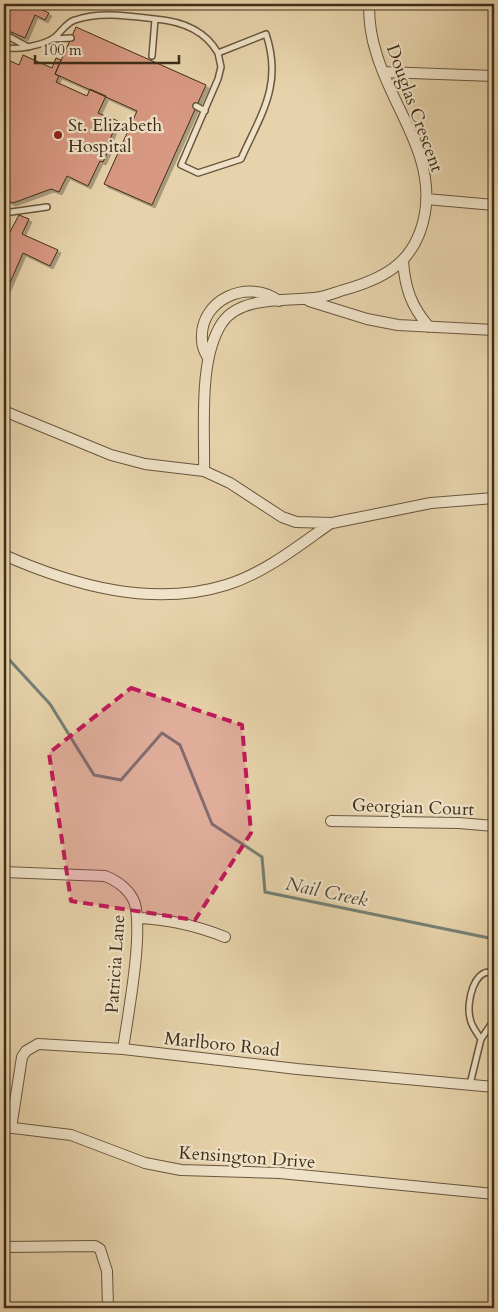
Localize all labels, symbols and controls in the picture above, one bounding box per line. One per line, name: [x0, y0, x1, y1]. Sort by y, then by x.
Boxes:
scale bar: [35, 32, 179, 64]
text: 100 m: [42, 40, 82, 60]
street label: Douglas Crescent: [380, 41, 449, 176]
place label: St. Elizabeth Hospital: [68, 113, 162, 159]
marker: St. Elizabeth Hospital: [52, 129, 64, 141]
street label: Georgian Court: [351, 793, 475, 822]
water label: Nail Creek: [283, 871, 371, 913]
street label: Patricia Lane: [100, 914, 131, 1014]
street label: Marlboro Road: [163, 1026, 281, 1063]
street label: Kensington Drive: [178, 1140, 316, 1175]

